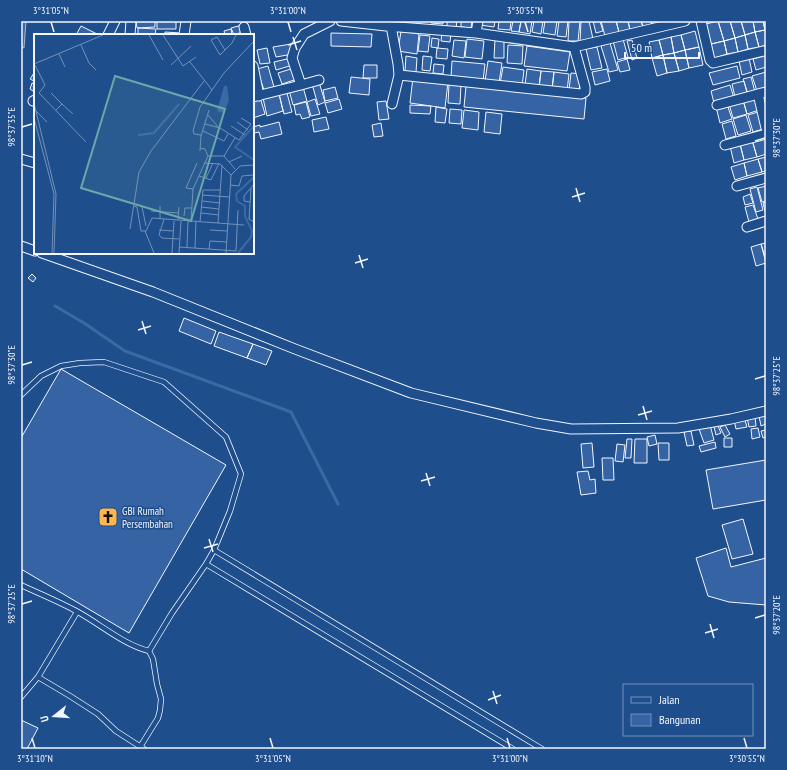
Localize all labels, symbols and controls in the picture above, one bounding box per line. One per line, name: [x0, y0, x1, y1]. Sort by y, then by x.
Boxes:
text: 3°31'05"N: [33, 4, 69, 17]
text: 3°31'00"N: [270, 4, 306, 17]
text: 3°30'55"N: [507, 4, 543, 17]
inset map: [34, 34, 254, 254]
scale bar: [625, 34, 699, 60]
text: 50 m: [631, 40, 652, 55]
text: 98°37'35"E: [5, 107, 18, 147]
text: 98°37'30"E: [770, 118, 783, 158]
text: 98°37'30"E: [5, 345, 18, 385]
text: 98°37'25"E: [770, 356, 783, 396]
place label: GBI Rumah Persembahan: [122, 504, 173, 531]
church icon: GBI Rumah Persembahan: [97, 506, 119, 528]
text: 98°37'25"E: [5, 584, 18, 624]
text: 98°37'20"E: [770, 595, 783, 635]
legend: [623, 684, 753, 736]
text: Jalan: [658, 692, 680, 707]
north arrow: [34, 696, 74, 736]
text: Bangunan: [659, 712, 700, 727]
text: U: [37, 714, 52, 724]
text: 3°31'10"N: [17, 752, 53, 765]
text: 3°31'05"N: [255, 752, 291, 765]
text: 3°31'00"N: [492, 752, 528, 765]
text: 3°30'55"N: [729, 752, 765, 765]

